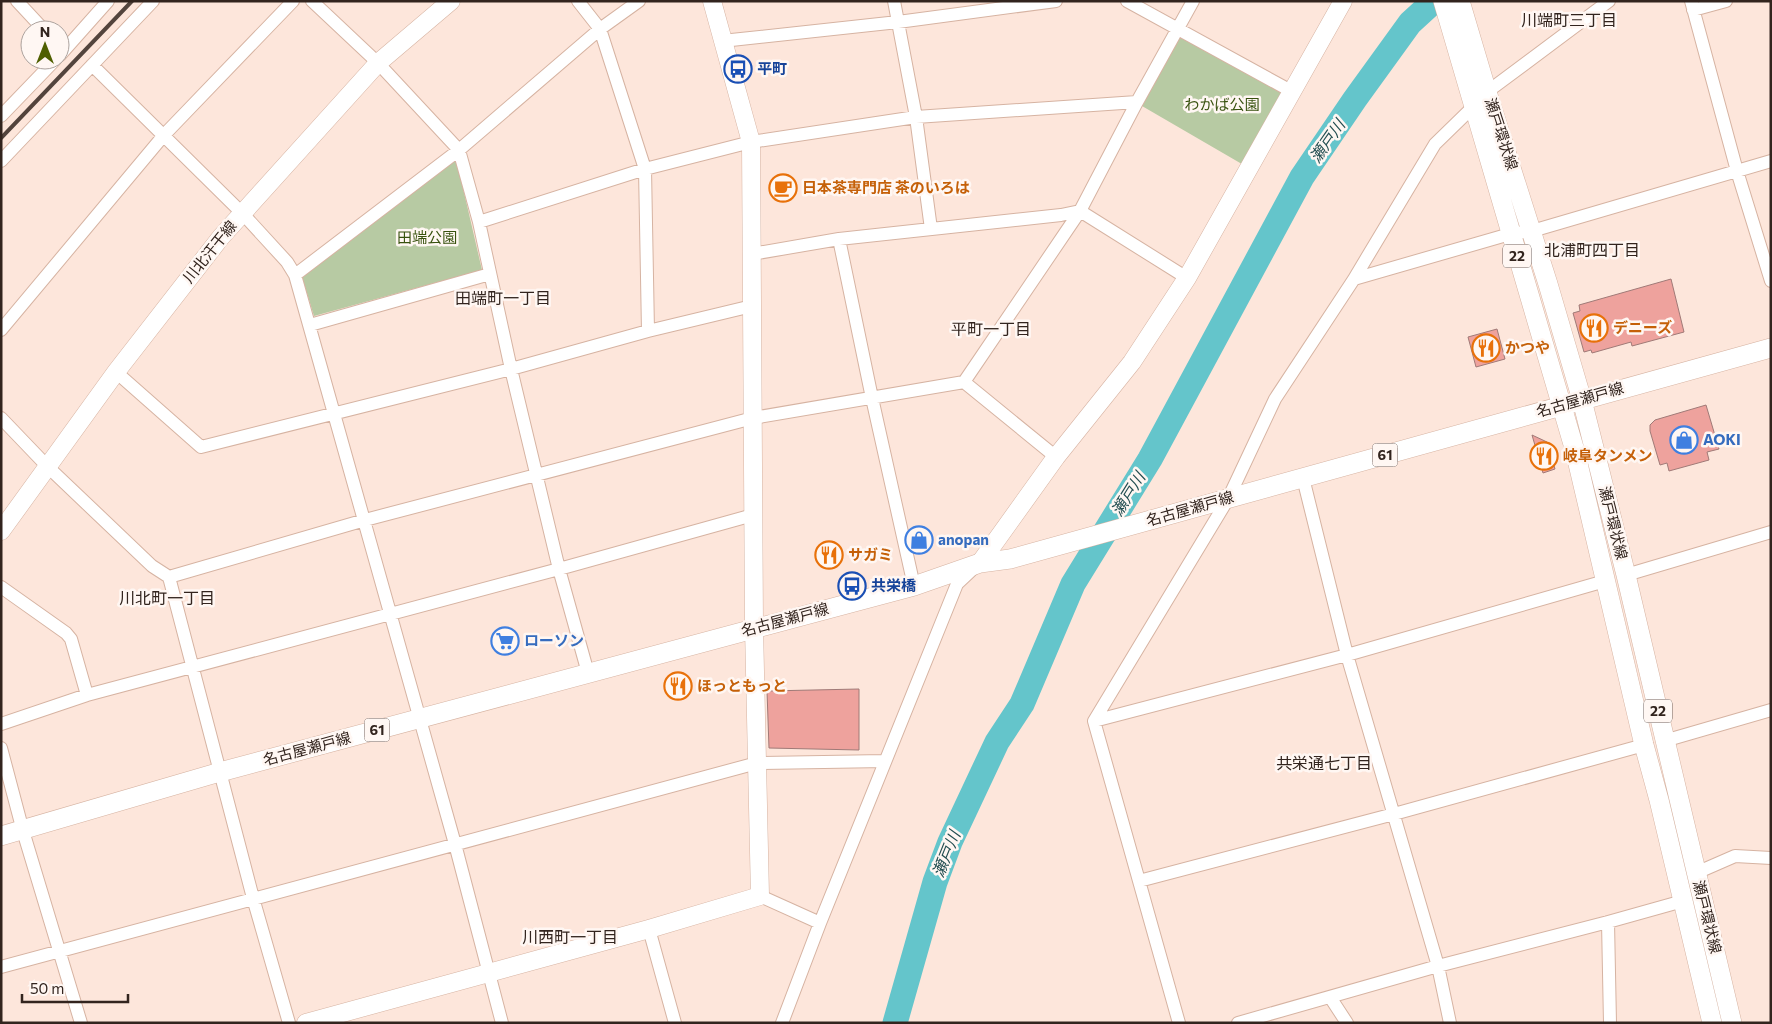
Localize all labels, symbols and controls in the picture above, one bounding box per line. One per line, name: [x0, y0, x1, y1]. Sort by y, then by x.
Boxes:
district label: 川端町三丁目: [1521, 10, 1617, 29]
north arrow: [20, 20, 70, 70]
text: N: [40, 23, 50, 40]
bus stop icon: 平町: [723, 54, 753, 84]
place label: 平町: [757, 59, 787, 77]
park label: わかば公園: [1184, 95, 1260, 113]
street label: 瀬戸環状線: [1482, 95, 1522, 172]
water label: 瀬戸川: [1305, 114, 1349, 166]
cafe icon: 日本茶専門店 茶のいろは: [768, 173, 798, 203]
place label: 日本茶専門店 茶のいろは: [802, 178, 970, 196]
street label: 川北汗干線: [179, 217, 240, 286]
park label: 田端公園: [397, 228, 457, 246]
district label: 北浦町四丁目: [1544, 240, 1640, 259]
road number: 22: [1503, 245, 1531, 268]
district label: 田端町一丁目: [455, 288, 551, 307]
restaurant icon: デニーズ: [1579, 313, 1609, 343]
place label: デニーズ: [1613, 318, 1672, 336]
district label: 平町一丁目: [951, 319, 1031, 338]
restaurant icon: かつや: [1471, 333, 1501, 363]
place label: かつや: [1505, 338, 1550, 356]
street label: 名古屋瀬戸線: [1534, 378, 1625, 420]
shop icon: AOKI: [1669, 425, 1699, 455]
place label: AOKI: [1703, 430, 1741, 448]
restaurant icon: 岐阜タンメン: [1529, 441, 1559, 471]
road number: 61: [1372, 444, 1398, 466]
place label: 岐阜タンメン: [1563, 446, 1653, 464]
water label: 瀬戸川: [1107, 467, 1149, 519]
street label: 瀬戸環状線: [1596, 484, 1632, 561]
street label: 名古屋瀬戸線: [1144, 487, 1235, 529]
shop icon: anopan: [904, 525, 934, 555]
place label: anopan: [938, 530, 989, 548]
restaurant icon: サガミ: [814, 540, 844, 570]
place label: サガミ: [848, 545, 893, 563]
bus stop icon: 共栄橋: [837, 571, 867, 601]
place label: 共栄橋: [871, 576, 917, 594]
district label: 川北町一丁目: [119, 588, 215, 607]
street label: 名古屋瀬戸線: [739, 599, 831, 639]
supermarket icon: ローソン: [490, 626, 520, 656]
place label: ローソン: [524, 631, 584, 649]
restaurant icon: ほっともっと: [663, 671, 693, 701]
place label: ほっともっと: [697, 676, 787, 694]
road number: 22: [1644, 699, 1672, 722]
road number: 61: [364, 718, 390, 742]
street label: 名古屋瀬戸線: [261, 728, 353, 768]
district label: 共栄通七丁目: [1276, 753, 1372, 772]
water label: 瀬戸川: [928, 826, 964, 880]
street label: 瀬戸環状線: [1690, 878, 1726, 955]
district label: 川西町一丁目: [522, 927, 618, 946]
scale bar: [22, 972, 129, 1004]
text: 50 m: [30, 979, 64, 997]

